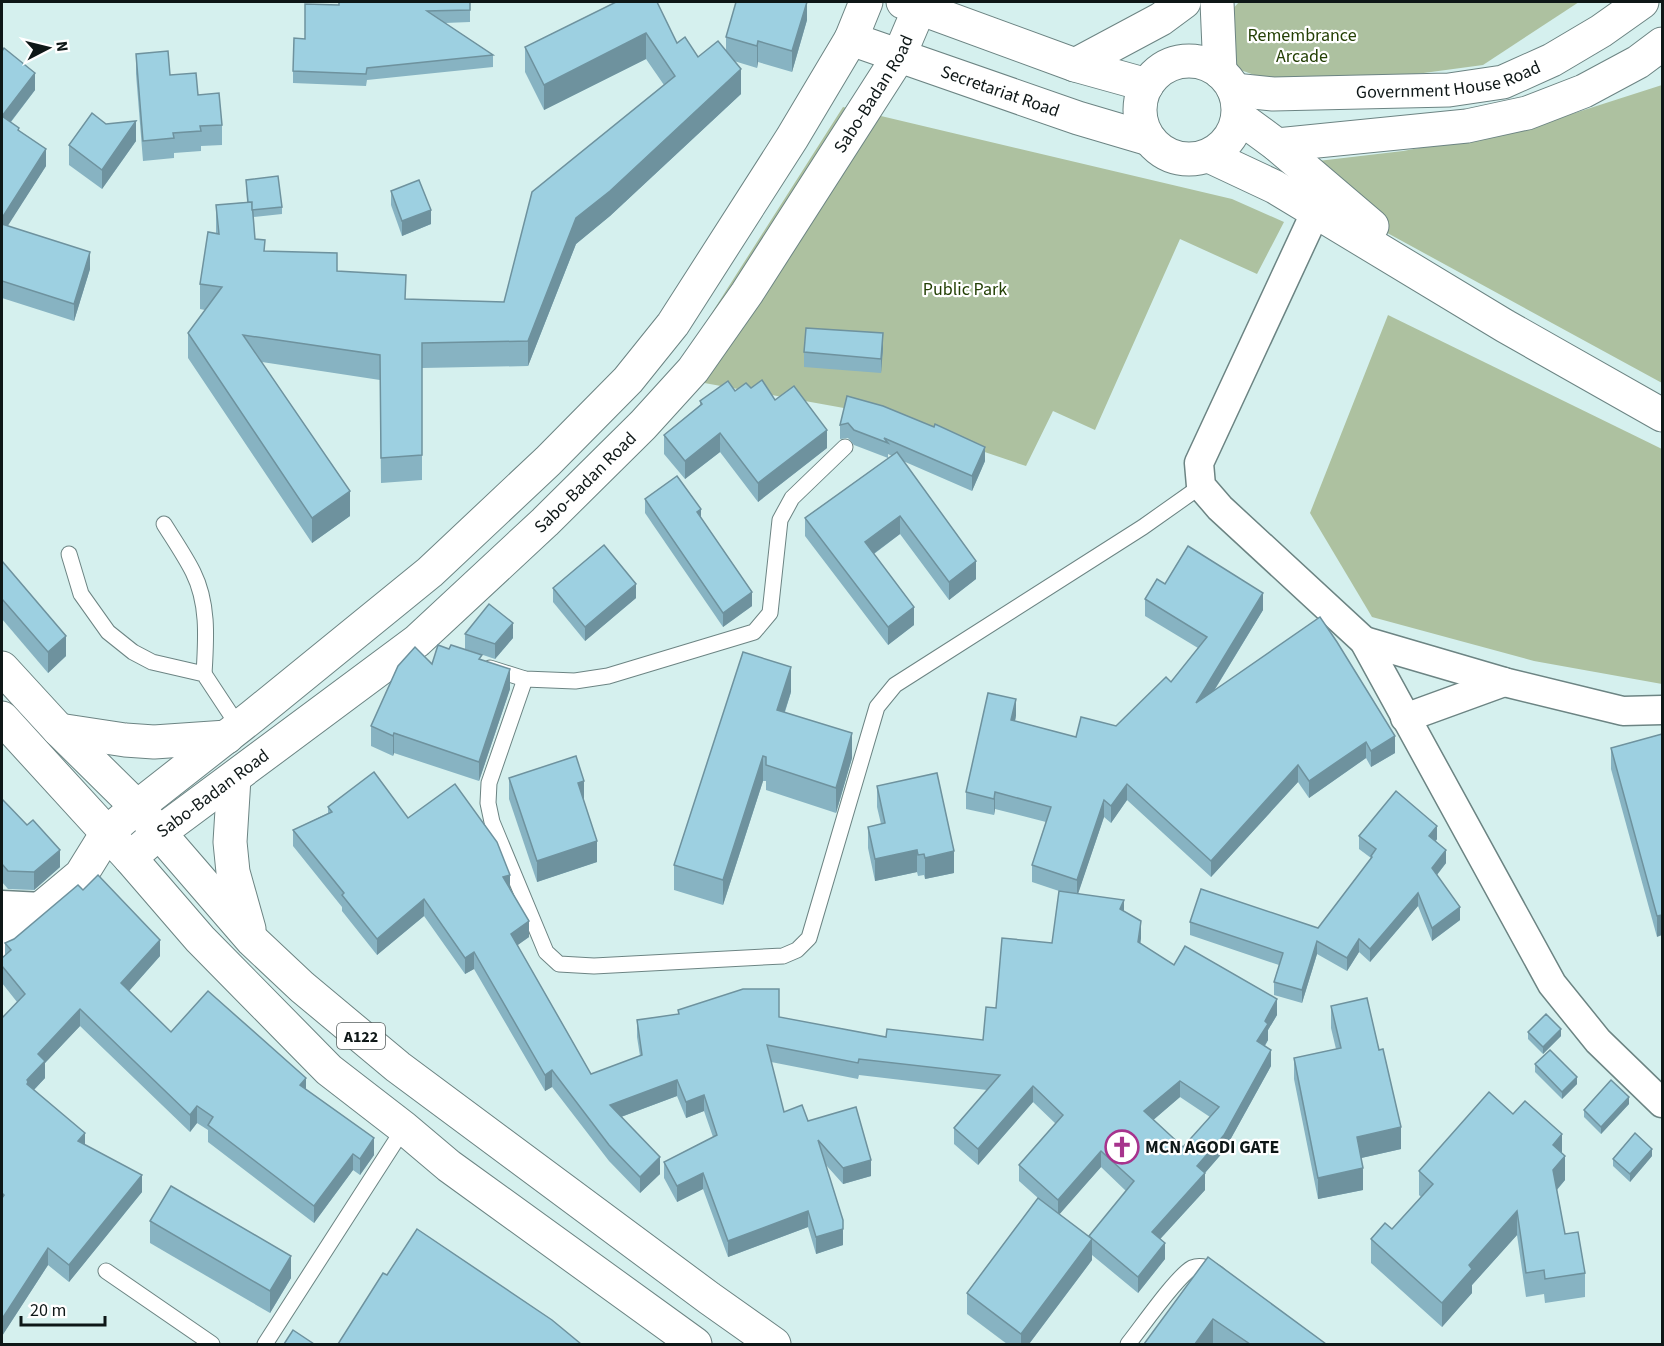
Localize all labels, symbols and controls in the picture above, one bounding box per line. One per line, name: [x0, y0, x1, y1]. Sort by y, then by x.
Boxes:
north arrow: [18, 18, 78, 78]
park label: Remembrance Arcade: [1247, 23, 1357, 69]
street label: Sabo-Badan Road: [828, 31, 920, 158]
text: N: [50, 40, 73, 53]
street label: Government House Road: [1356, 55, 1545, 105]
street label: Secretariat Road: [937, 59, 1063, 124]
park label: Public Park: [923, 277, 1007, 302]
street label: Sabo-Badan Road: [529, 426, 642, 539]
street label: Sabo-Badan Road: [151, 743, 274, 844]
road number: A122: [337, 1023, 385, 1049]
church icon: MCN AGODI GATE: [1104, 1129, 1140, 1165]
place label: MCN AGODI GATE: [1145, 1135, 1279, 1160]
scale bar: [21, 1289, 105, 1327]
text: 20 m: [30, 1298, 66, 1323]

